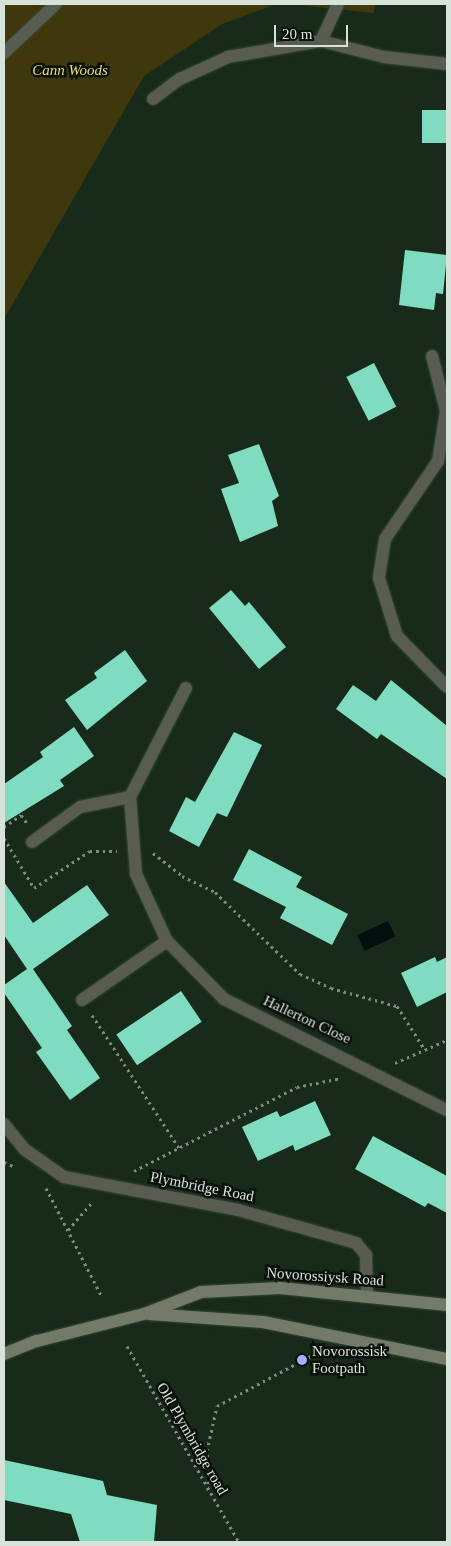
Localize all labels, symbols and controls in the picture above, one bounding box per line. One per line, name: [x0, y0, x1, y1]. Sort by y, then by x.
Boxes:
scale bar: [276, 15, 350, 47]
text: 20 m: [282, 26, 312, 42]
park label: Cann Woods: [32, 62, 108, 80]
street label: Hallerton Close: [260, 992, 354, 1048]
street label: Plymbridge Road: [149, 1168, 255, 1206]
street label: Novorossiysk Road: [266, 1264, 384, 1290]
place label: Novorossisk Footpath: [312, 1342, 387, 1377]
marker: Novorossisk Footpath: [296, 1354, 308, 1366]
street label: Old Plymbridge road: [153, 1380, 231, 1498]

